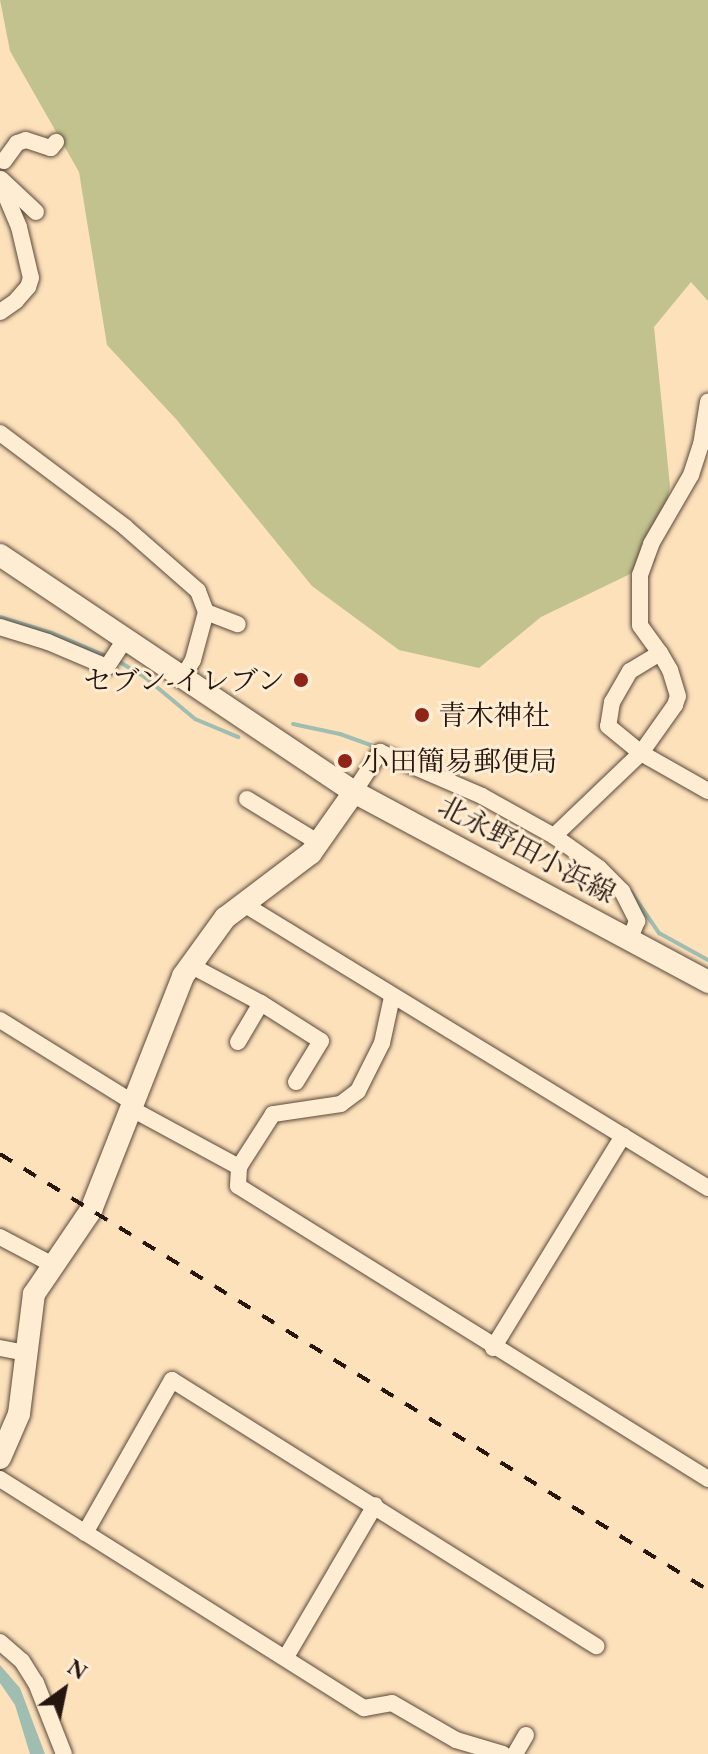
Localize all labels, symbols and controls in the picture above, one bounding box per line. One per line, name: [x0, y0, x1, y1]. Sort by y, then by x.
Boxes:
place label: セブン-イレブン: [81, 663, 285, 697]
marker: セブン-イレブン: [292, 671, 310, 689]
place label: 青木神社: [438, 698, 550, 732]
marker: 青木神社: [413, 706, 431, 724]
place label: 小田簡易郵便局: [361, 744, 557, 778]
marker: 小田簡易郵便局: [336, 752, 354, 770]
street label: 北永野田小浜線: [433, 788, 621, 910]
north arrow: [24, 1650, 104, 1730]
text: N: [62, 1652, 93, 1686]

